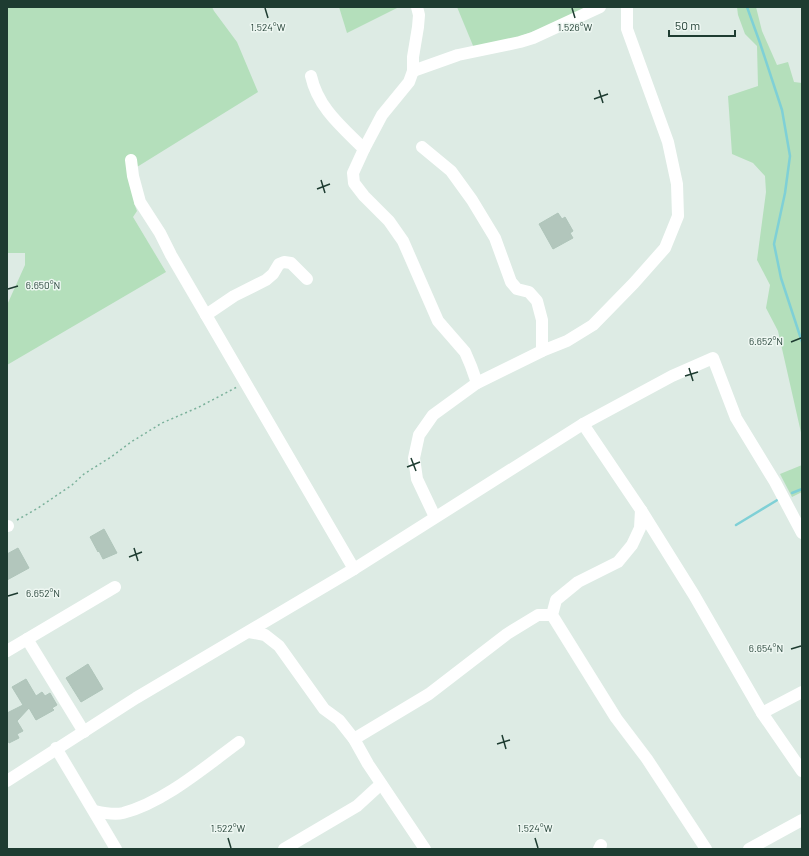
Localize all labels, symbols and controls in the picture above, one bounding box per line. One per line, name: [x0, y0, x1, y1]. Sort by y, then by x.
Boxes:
scale bar: [669, 12, 735, 38]
text: 50 m: [675, 18, 700, 32]
text: 1.524°W: [251, 21, 286, 33]
text: 1.526°W: [558, 21, 592, 33]
text: 6.650°N: [26, 279, 60, 291]
text: 6.652°N: [749, 335, 783, 347]
text: 6.652°N: [26, 587, 60, 599]
text: 6.654°N: [749, 642, 783, 654]
text: 1.522°W: [211, 822, 246, 834]
text: 1.524°W: [518, 822, 553, 834]

